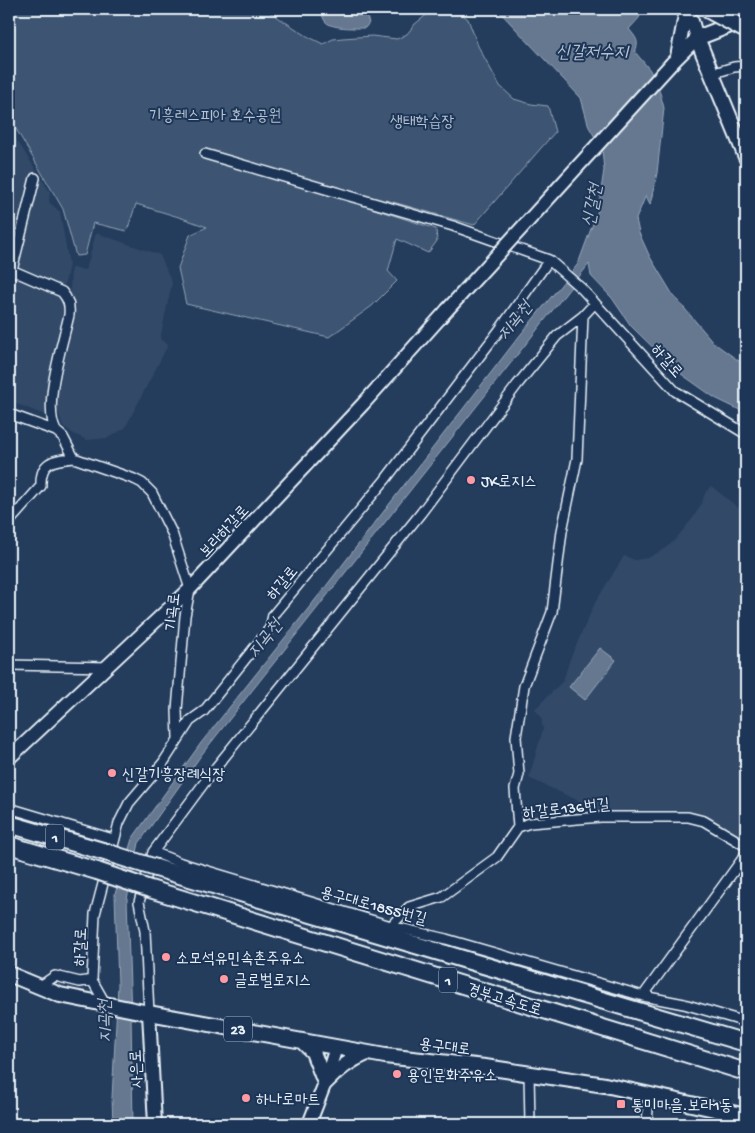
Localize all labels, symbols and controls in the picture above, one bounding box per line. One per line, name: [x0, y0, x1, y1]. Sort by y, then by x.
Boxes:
water label: 신갈저수지: [556, 43, 631, 64]
park label: 기흥레스피아 호수공원: [149, 107, 281, 127]
park label: 생태학습장: [390, 114, 454, 133]
water label: 신갈천: [579, 181, 608, 229]
water label: 지곡천: [494, 297, 539, 345]
street label: 하갈로: [645, 341, 686, 383]
marker: JK로지스: [465, 474, 477, 486]
place label: JK로지스: [481, 474, 537, 493]
street label: 보라하갈로: [196, 502, 254, 562]
street label: 하갈로: [263, 563, 303, 605]
street label: 기곡로: [163, 592, 186, 633]
water label: 지곡천: [244, 615, 289, 663]
place label: 신갈기흥장례식장: [122, 766, 225, 786]
marker: 신갈기흥장례식장: [106, 767, 118, 779]
street label: 하갈로136번길: [522, 795, 611, 824]
road number: 1: [46, 824, 64, 850]
street label: 용구대로1855번길: [318, 884, 428, 931]
street label: 하갈로: [71, 927, 93, 967]
place label: 소모석유민속촌주유소: [176, 950, 305, 970]
marker: 소모석유민속촌주유소: [160, 951, 172, 963]
road number: 1: [439, 968, 457, 992]
place label: 글로벌로지스: [234, 972, 311, 992]
marker: 글로벌로지스: [218, 973, 230, 985]
street label: 경부고속도로: [464, 980, 544, 1022]
water label: 지곡천: [96, 998, 117, 1043]
road number: 23: [224, 1016, 252, 1042]
street label: 용구대로: [418, 1036, 471, 1061]
street label: 사은로: [128, 1049, 149, 1089]
marker: 용인문화주유소: [391, 1068, 403, 1080]
place label: 용인문화주유소: [407, 1068, 497, 1087]
marker: 하나로마트: [240, 1092, 252, 1104]
place label: 하나로마트: [256, 1092, 320, 1111]
marker: 통미마을.보라1동: [615, 1098, 627, 1110]
place label: 통미마을.보라1동: [631, 1098, 733, 1117]

